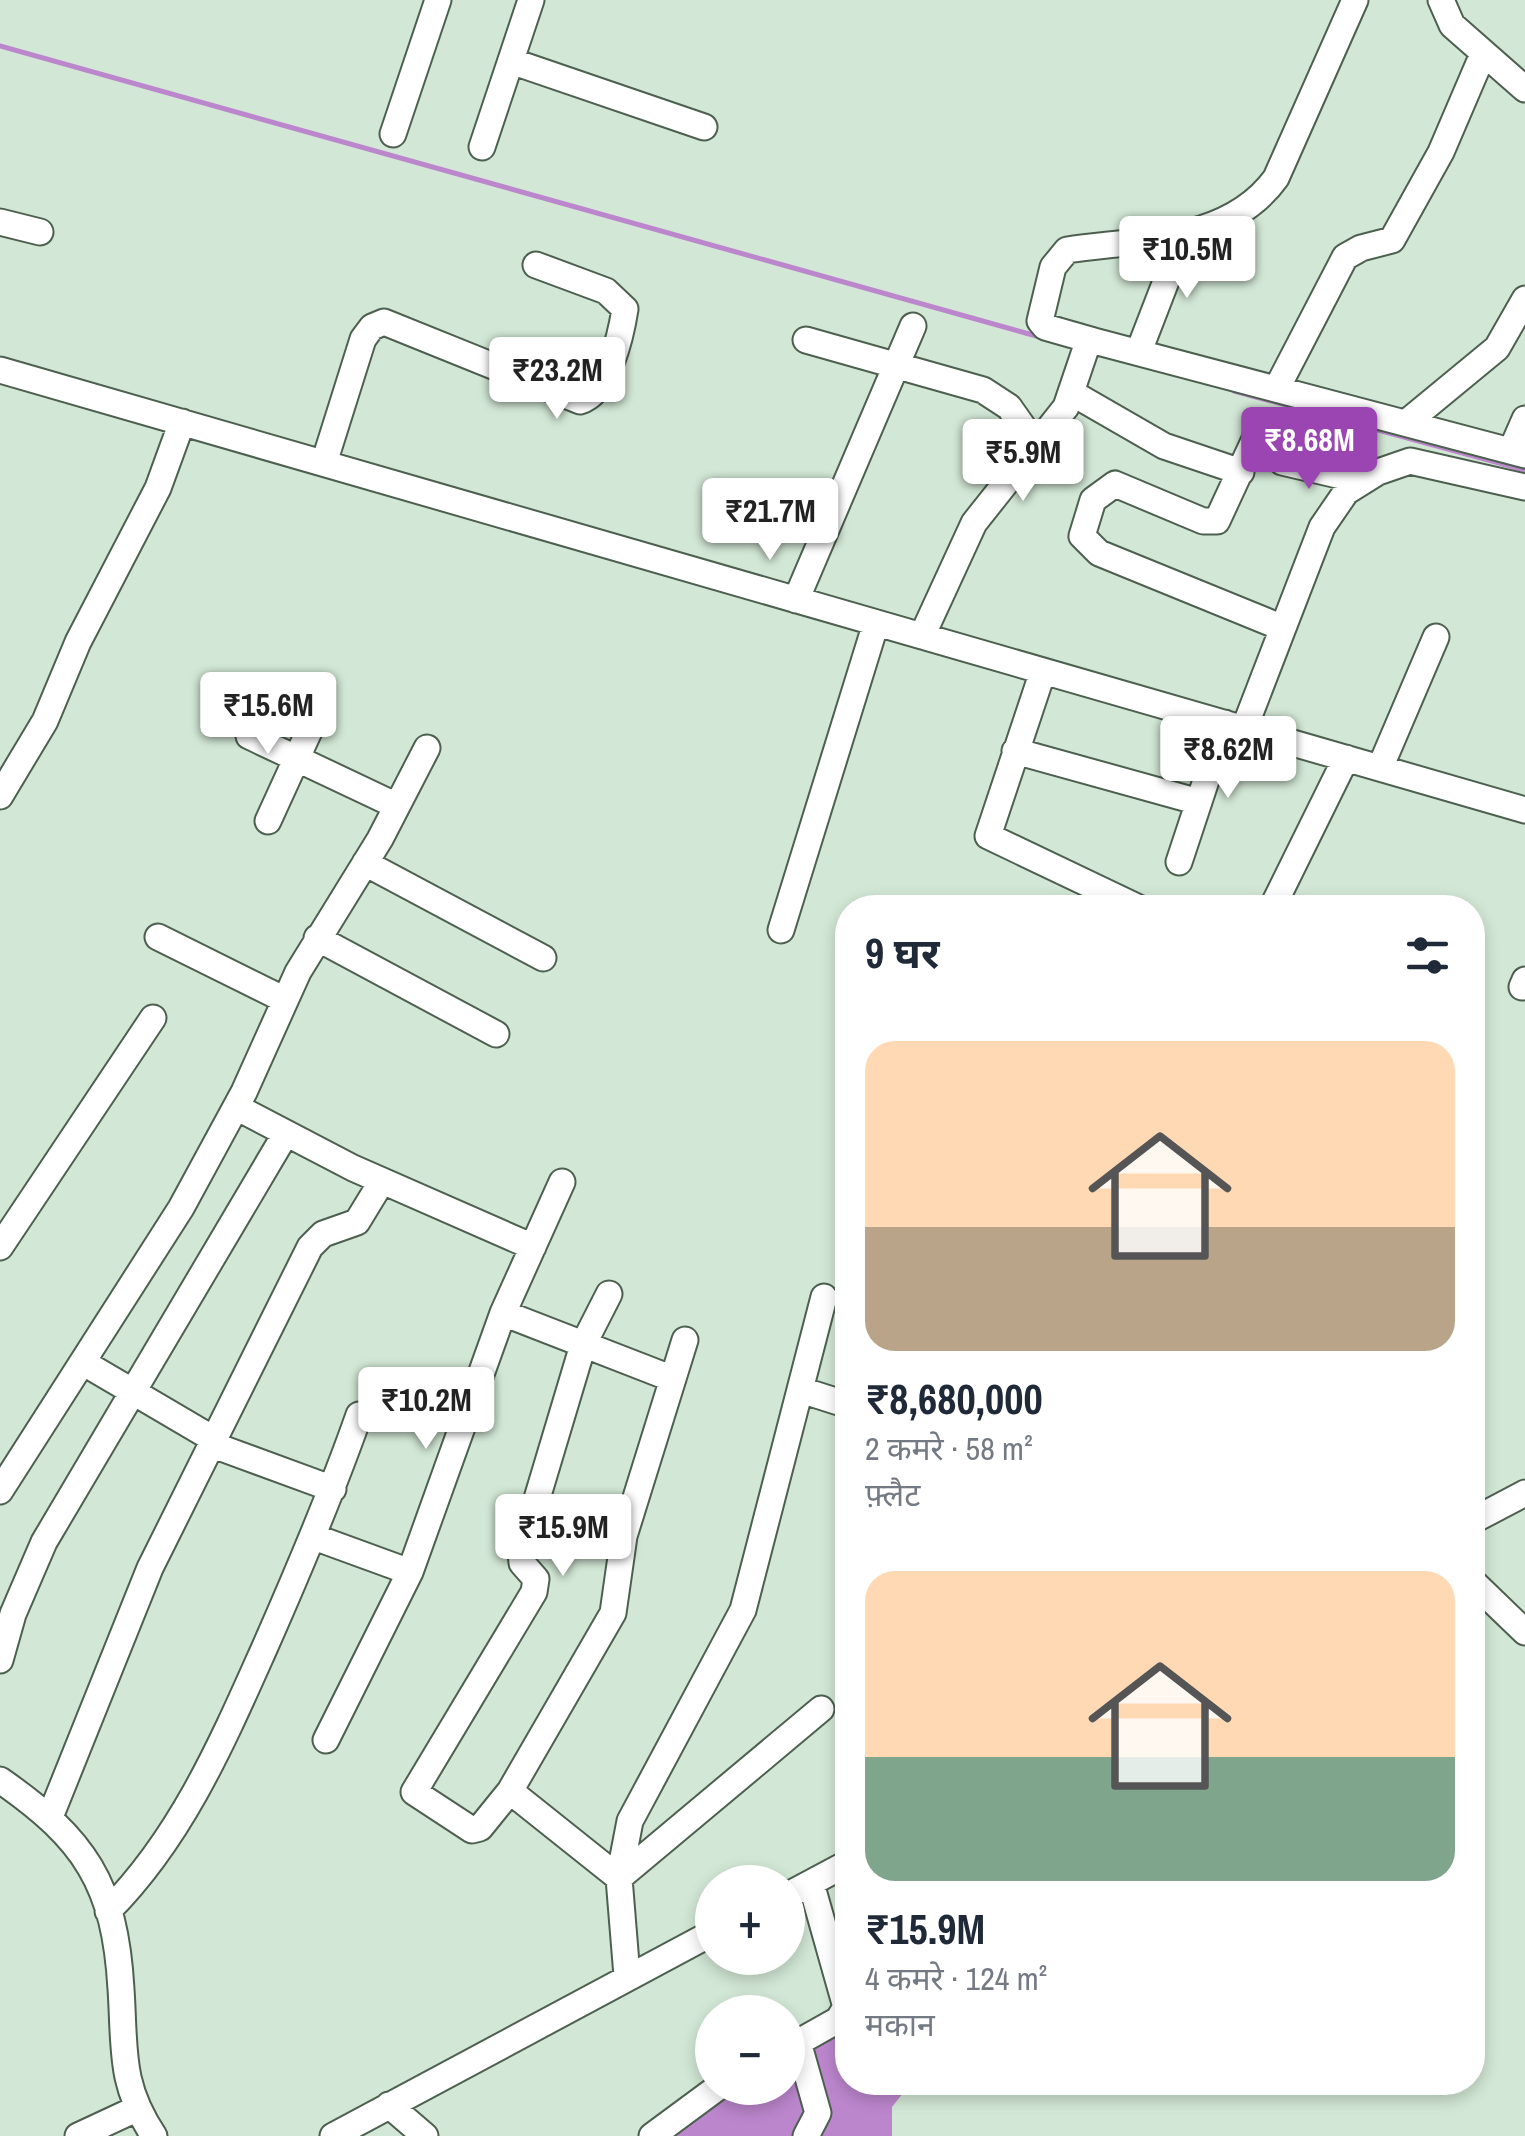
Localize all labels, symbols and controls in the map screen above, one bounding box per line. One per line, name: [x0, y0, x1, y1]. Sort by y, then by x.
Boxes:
pin: ₹10.5M: [1106, 216, 1268, 301]
text: ₹10.5M: [1141, 227, 1233, 270]
pin: ₹23.2M: [476, 337, 638, 422]
text: ₹23.2M: [511, 348, 603, 391]
pin: ₹8.68M: [1228, 407, 1390, 492]
text: ₹8.68M: [1263, 418, 1355, 461]
pin: ₹5.9M: [953, 419, 1093, 504]
text: ₹5.9M: [985, 430, 1061, 473]
pin: ₹21.7M: [689, 478, 851, 563]
text: ₹21.7M: [724, 489, 816, 532]
pin: ₹15.6M: [187, 672, 349, 757]
text: ₹15.6M: [222, 683, 314, 726]
pin: ₹8.62M: [1147, 716, 1309, 801]
text: ₹8.62M: [1182, 727, 1274, 770]
text: 9 घर: [865, 925, 939, 981]
icon: filters: [1400, 928, 1455, 983]
icon: home: [1070, 1106, 1250, 1286]
pin: ₹10.2M: [345, 1367, 507, 1452]
text: ₹8,680,000: [865, 1371, 1043, 1427]
text: ₹10.2M: [380, 1378, 472, 1421]
text: 2 कमरे · 58 m²: [865, 1427, 1033, 1470]
text: फ़्लैट: [865, 1473, 920, 1516]
pin: ₹15.9M: [482, 1494, 644, 1579]
text: ₹15.9M: [517, 1505, 609, 1548]
icon: home: [1070, 1636, 1250, 1816]
map controls: [695, 1865, 805, 2105]
button: +: [695, 1865, 805, 1975]
text: ₹15.9M: [865, 1901, 985, 1957]
text: 4 कमरे · 124 m²: [865, 1957, 1047, 2000]
button: −: [695, 1995, 805, 2105]
text: मकान: [865, 2003, 935, 2046]

